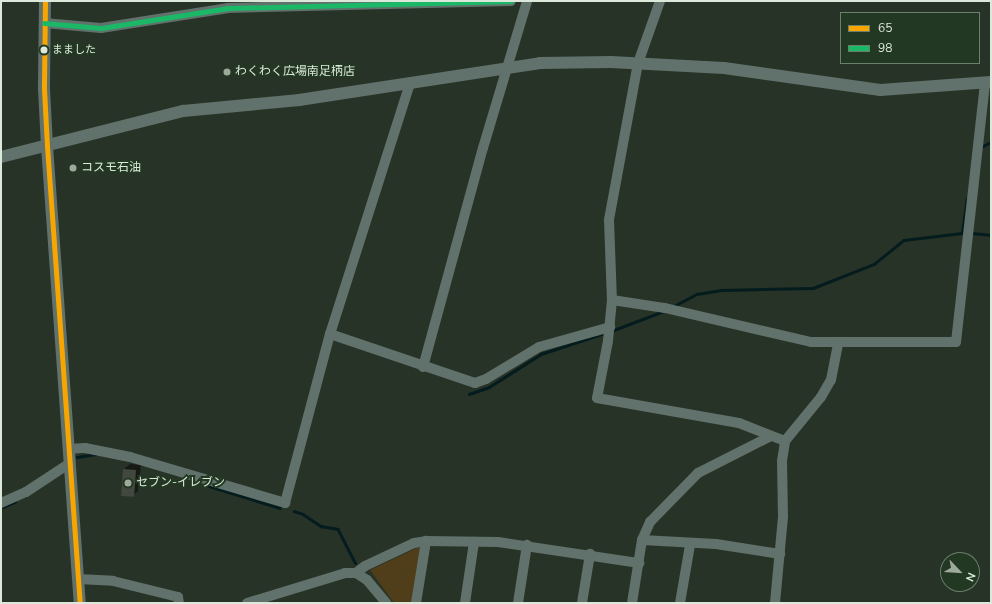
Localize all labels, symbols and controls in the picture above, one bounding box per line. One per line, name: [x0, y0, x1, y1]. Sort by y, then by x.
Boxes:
legend: [840, 12, 980, 64]
text: 65: [878, 20, 892, 36]
text: 98: [878, 40, 892, 56]
place label: まました: [52, 43, 96, 57]
marker: まました: [39, 45, 49, 55]
place label: わくわく広場南足柄店: [235, 65, 355, 79]
marker: わくわく広場南足柄店: [222, 67, 232, 77]
place label: コスモ石油: [81, 161, 141, 175]
marker: コスモ石油: [68, 163, 78, 173]
place label: セブン-イレブン: [136, 476, 225, 490]
marker: セブン-イレブン: [123, 478, 133, 488]
north arrow: [940, 552, 980, 592]
text: N: [962, 570, 979, 584]

